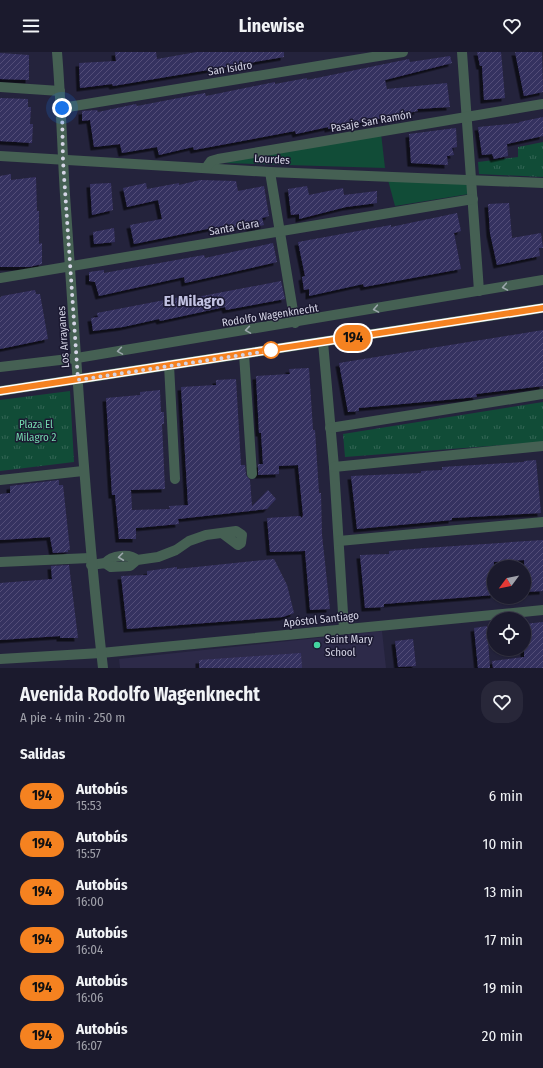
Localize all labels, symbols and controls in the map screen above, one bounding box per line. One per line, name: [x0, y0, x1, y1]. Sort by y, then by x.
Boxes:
icon: menu: [20, 15, 42, 37]
text: Linewise: [239, 15, 304, 37]
icon: heart: [501, 15, 523, 37]
street label: San Isidro: [207, 59, 253, 78]
your location: [52, 98, 72, 118]
street label: Pasaje San Ramón: [330, 108, 412, 135]
street label: Lourdes: [254, 152, 290, 167]
street label: Santa Clara: [208, 217, 260, 238]
one-way arrow: [501, 282, 508, 290]
district label: El Milagro: [164, 292, 224, 310]
street label: Rodolfo Wagenknecht: [221, 301, 320, 330]
one-way arrow: [373, 304, 380, 313]
street label: Los Arrayanes: [55, 305, 72, 368]
one-way arrow: [245, 325, 251, 334]
line badge: 194: [330, 325, 376, 351]
text: 194: [343, 329, 363, 346]
unlabelled marker: [262, 341, 280, 359]
one-way arrow: [117, 346, 123, 355]
park label: Plaza El Milagro 2: [16, 418, 56, 444]
one-way arrow: [118, 552, 124, 561]
north arrow: [487, 560, 531, 604]
map controls: [487, 560, 531, 656]
street label: Apóstol Santiago: [283, 609, 360, 630]
button: locate: [487, 612, 531, 656]
place label: Saint Mary School: [325, 633, 373, 659]
marker: Saint Mary School: [312, 640, 322, 650]
button: heart: [481, 681, 523, 723]
text: Avenida Rodolfo Wagenknecht: [20, 683, 260, 706]
text: A pie · 4 min · 250 m: [20, 710, 125, 725]
text: Salidas: [20, 745, 65, 763]
text: Autobús: [76, 780, 127, 798]
text: 194: [32, 787, 52, 804]
text: 6 min: [489, 787, 523, 805]
text: 15:53: [76, 798, 102, 813]
text: Autobús: [76, 828, 127, 846]
text: 194: [32, 835, 52, 852]
text: 10 min: [483, 835, 523, 853]
text: 15:57: [76, 846, 101, 861]
text: Autobús: [76, 876, 127, 894]
text: 194: [32, 883, 52, 900]
text: 13 min: [484, 883, 523, 901]
text: 16:00: [76, 894, 104, 909]
text: Autobús: [76, 924, 127, 942]
text: 194: [32, 931, 52, 948]
text: 17 min: [484, 931, 523, 949]
text: 16:04: [76, 942, 103, 957]
text: Autobús: [76, 972, 127, 990]
text: 194: [32, 979, 52, 996]
text: 19 min: [483, 979, 523, 997]
text: 16:06: [76, 990, 104, 1005]
text: Autobús: [76, 1020, 127, 1038]
text: 194: [32, 1027, 52, 1044]
text: 20 min: [482, 1027, 523, 1045]
text: 16:07: [76, 1038, 102, 1053]

